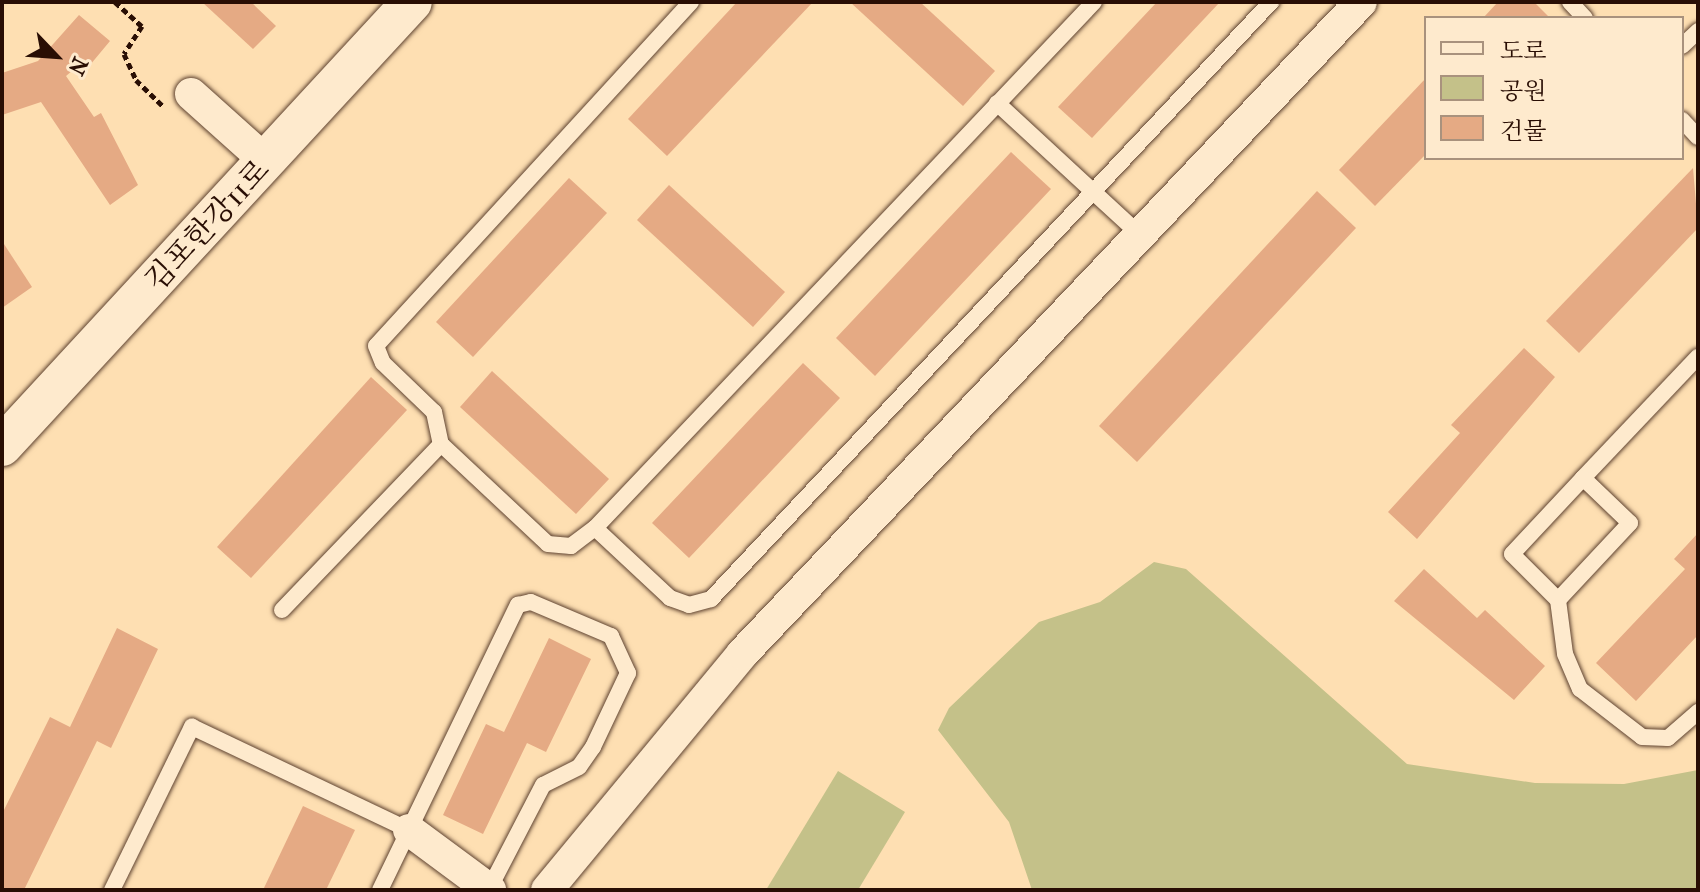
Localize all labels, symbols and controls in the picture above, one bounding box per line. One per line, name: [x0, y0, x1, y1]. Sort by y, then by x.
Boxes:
north arrow: [16, 16, 96, 96]
legend: [1424, 16, 1684, 160]
text: 도로: [1500, 37, 1546, 65]
text: N: [62, 53, 93, 79]
text: 공원: [1500, 77, 1546, 105]
text: 건물: [1500, 117, 1546, 145]
street label: 김포한강11로: [138, 153, 278, 299]

